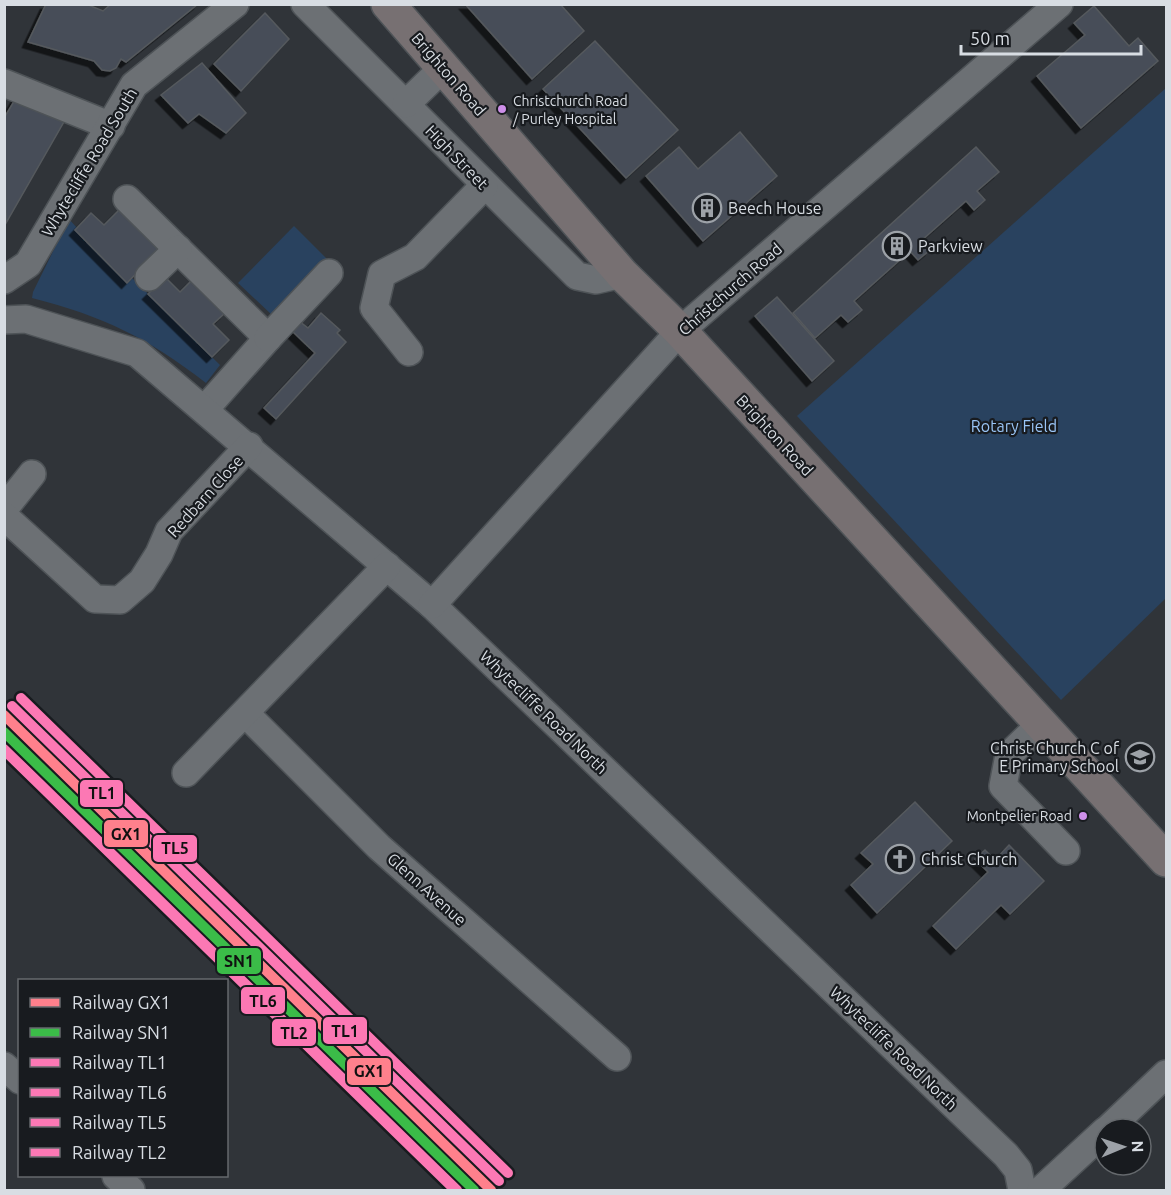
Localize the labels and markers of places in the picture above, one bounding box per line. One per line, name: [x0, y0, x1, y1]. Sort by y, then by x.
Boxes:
place label: Christchurch Road / Purley Hospital: [512, 93, 628, 127]
marker: Christchurch Road / Purley Hospital: [496, 103, 508, 115]
building icon: Beech House: [691, 192, 723, 224]
place label: Beech House: [728, 199, 822, 217]
building icon: Parkview: [881, 230, 913, 262]
place label: Parkview: [918, 237, 983, 255]
place label: Christ Church C of E Primary School: [990, 739, 1120, 775]
school or university icon: Christ Church C of E Primary School: [1124, 741, 1156, 773]
place label: Montpelier Road: [967, 808, 1072, 824]
marker: Montpelier Road: [1077, 810, 1089, 822]
church icon: Christ Church: [884, 843, 916, 875]
place label: Christ Church: [921, 850, 1018, 868]

